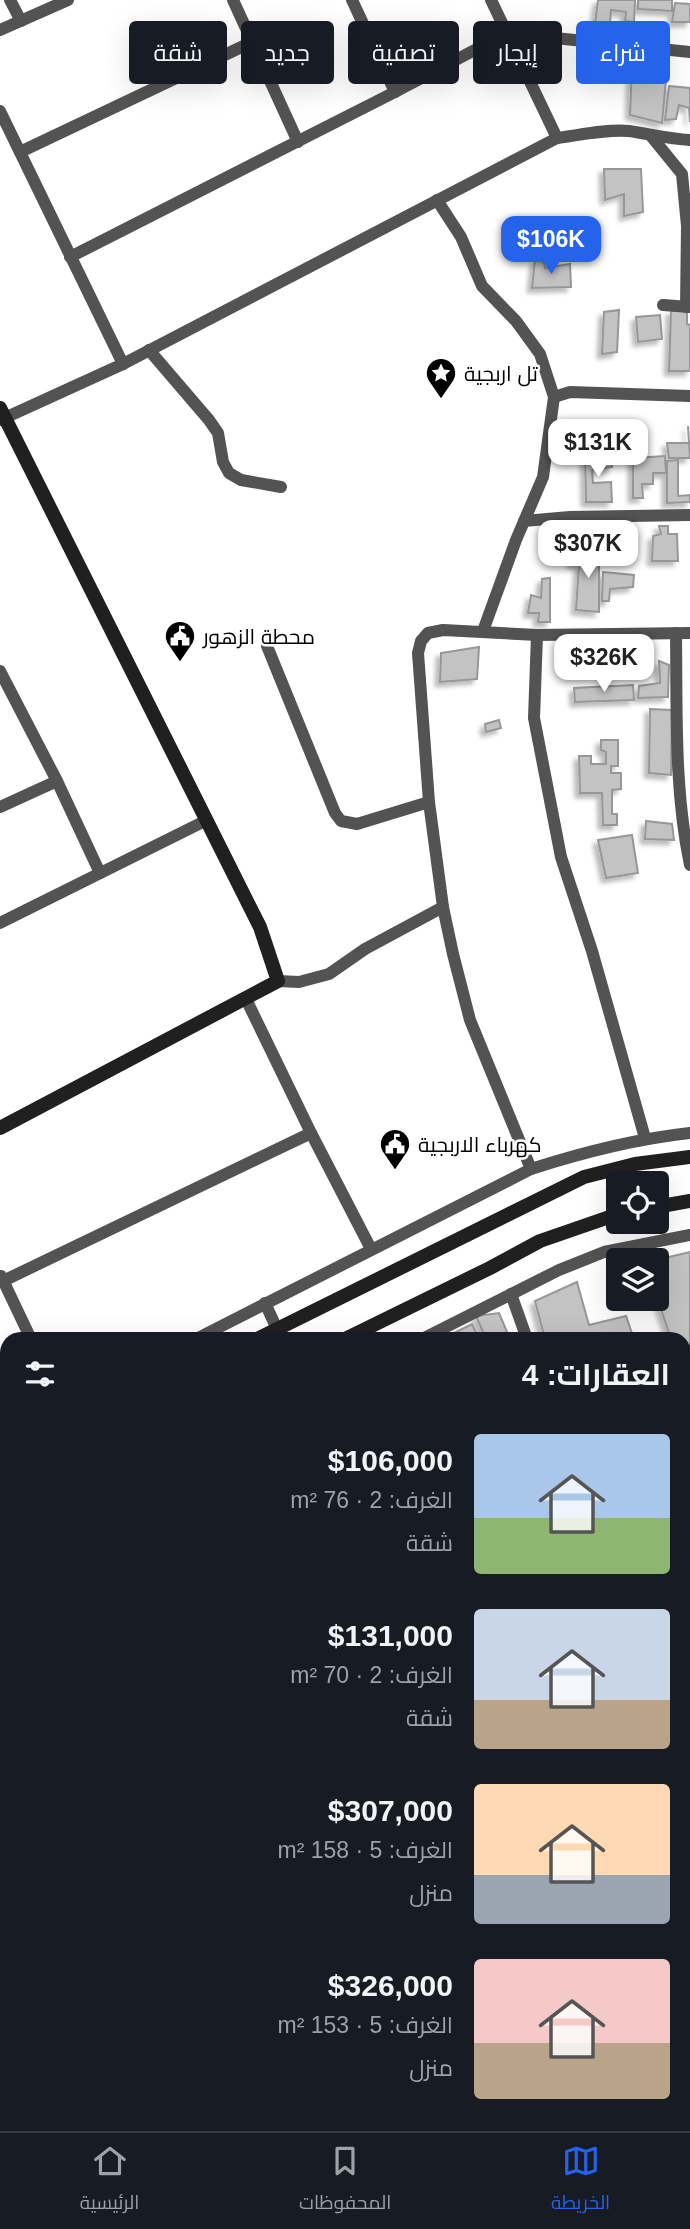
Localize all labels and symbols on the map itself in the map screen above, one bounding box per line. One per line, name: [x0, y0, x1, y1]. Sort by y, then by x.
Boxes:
pin: $106K: [502, 216, 600, 276]
place icon: تل اربجية: [424, 356, 458, 400]
place label: تل اربجية: [464, 362, 538, 387]
pin: $131K: [549, 420, 647, 479]
pin: $307K: [539, 520, 637, 580]
public building icon: محطة الزهور: [163, 619, 197, 663]
place label: محطة الزهور: [202, 625, 315, 649]
pin: $326K: [555, 634, 653, 694]
public building icon: كهرباء الاربجية: [378, 1127, 412, 1171]
place label: كهرباء الاربجية: [418, 1133, 542, 1158]

